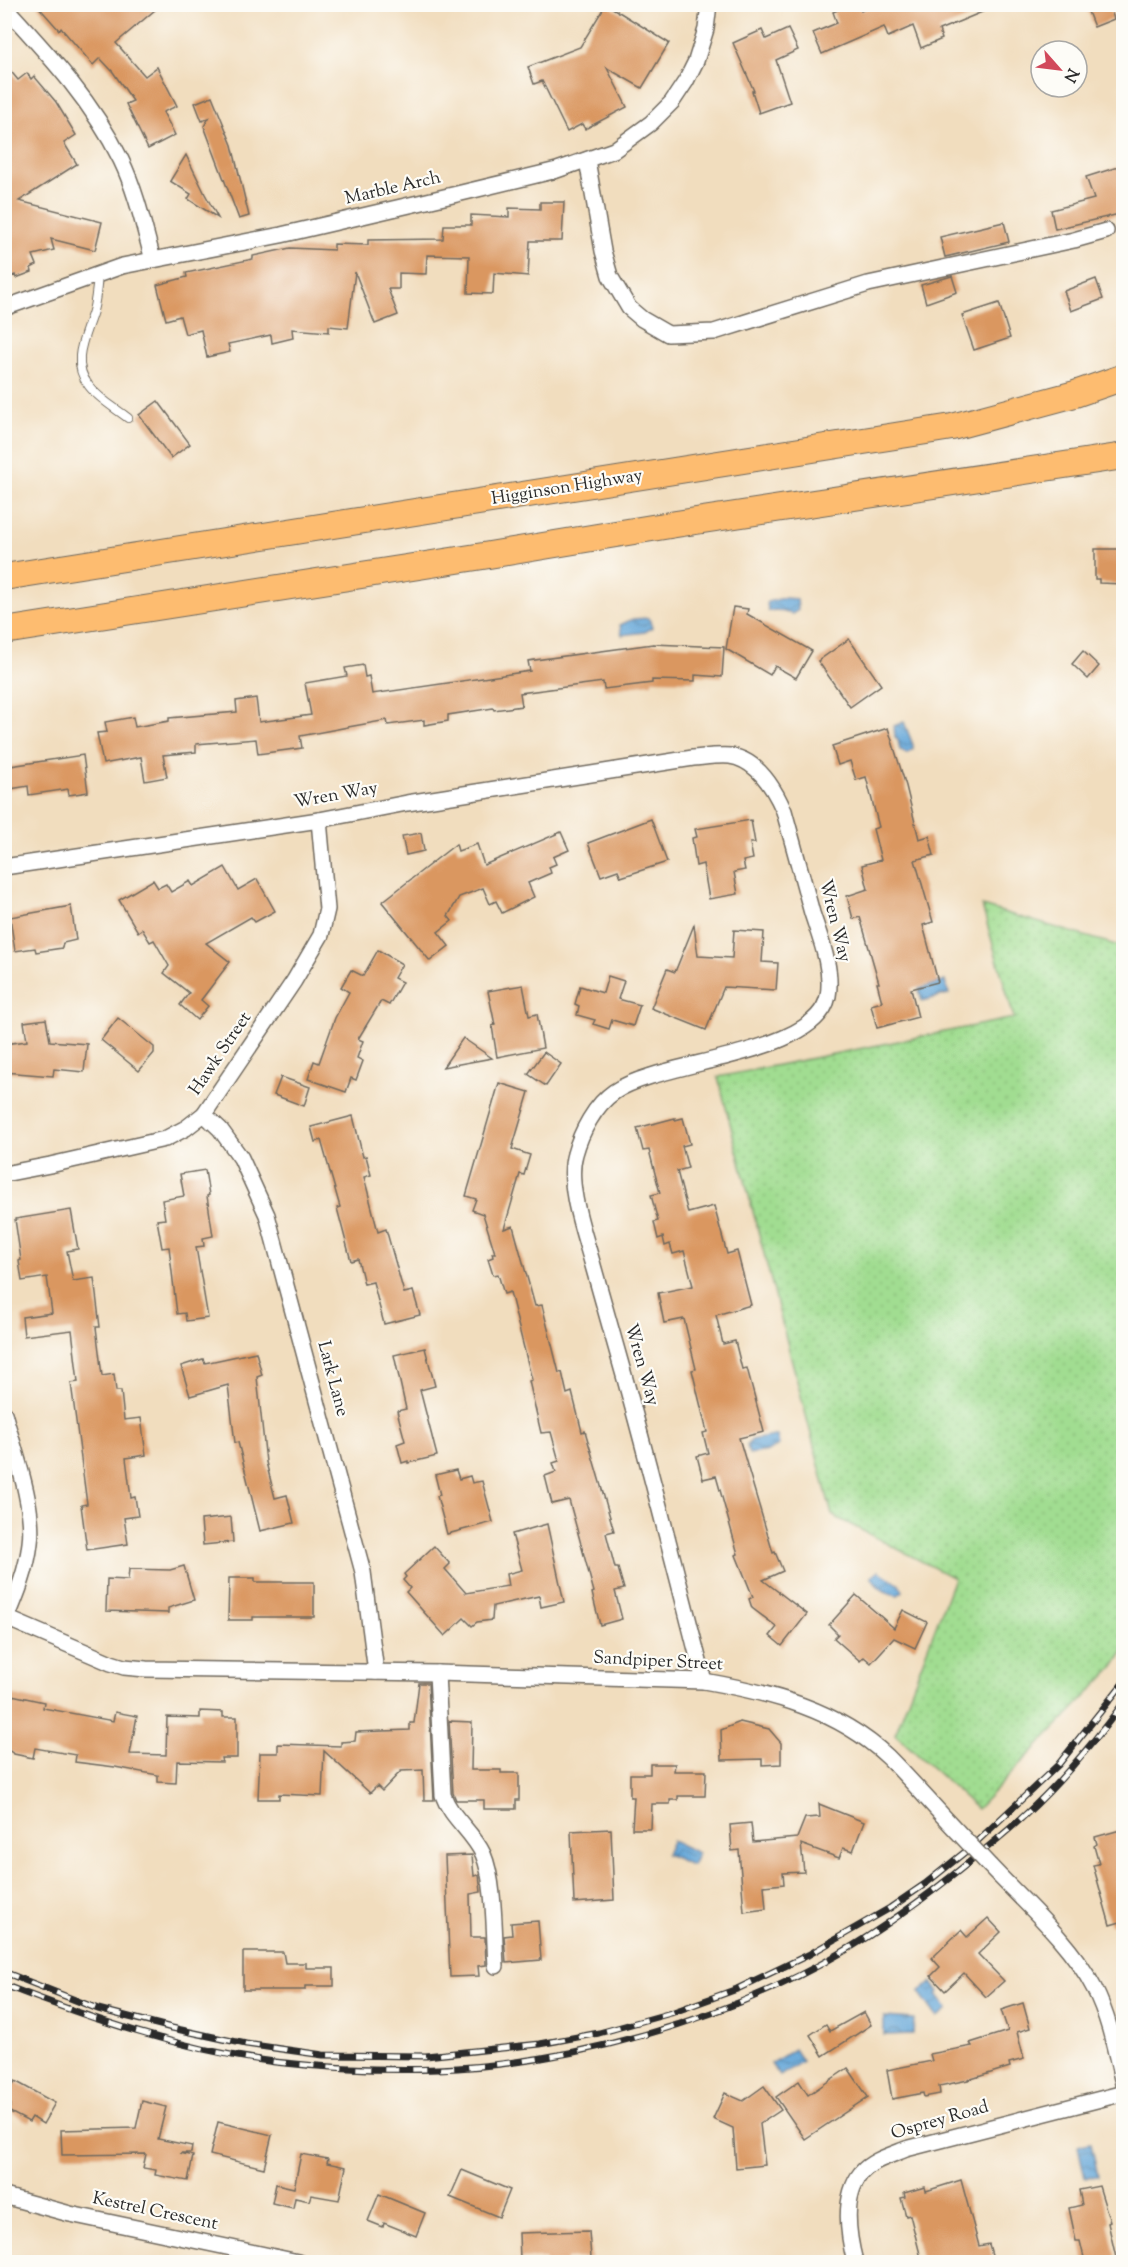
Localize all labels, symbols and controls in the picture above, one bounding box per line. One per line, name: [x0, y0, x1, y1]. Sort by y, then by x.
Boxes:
north arrow: [1029, 39, 1089, 99]
text: N: [1057, 64, 1083, 86]
street label: Marble Arch: [343, 165, 444, 213]
street label: Higginson Highway: [490, 463, 645, 513]
street label: Wren Way: [292, 776, 380, 816]
street label: Wren Way: [811, 877, 857, 965]
street label: Hawk Street: [183, 1007, 259, 1101]
street label: Wren Way: [617, 1321, 665, 1409]
street label: Lark Lane: [309, 1338, 355, 1420]
street label: Sandpiper Street: [592, 1646, 724, 1678]
street label: Osprey Road: [888, 2095, 992, 2147]
street label: Kestrel Crescent: [90, 2186, 220, 2238]

